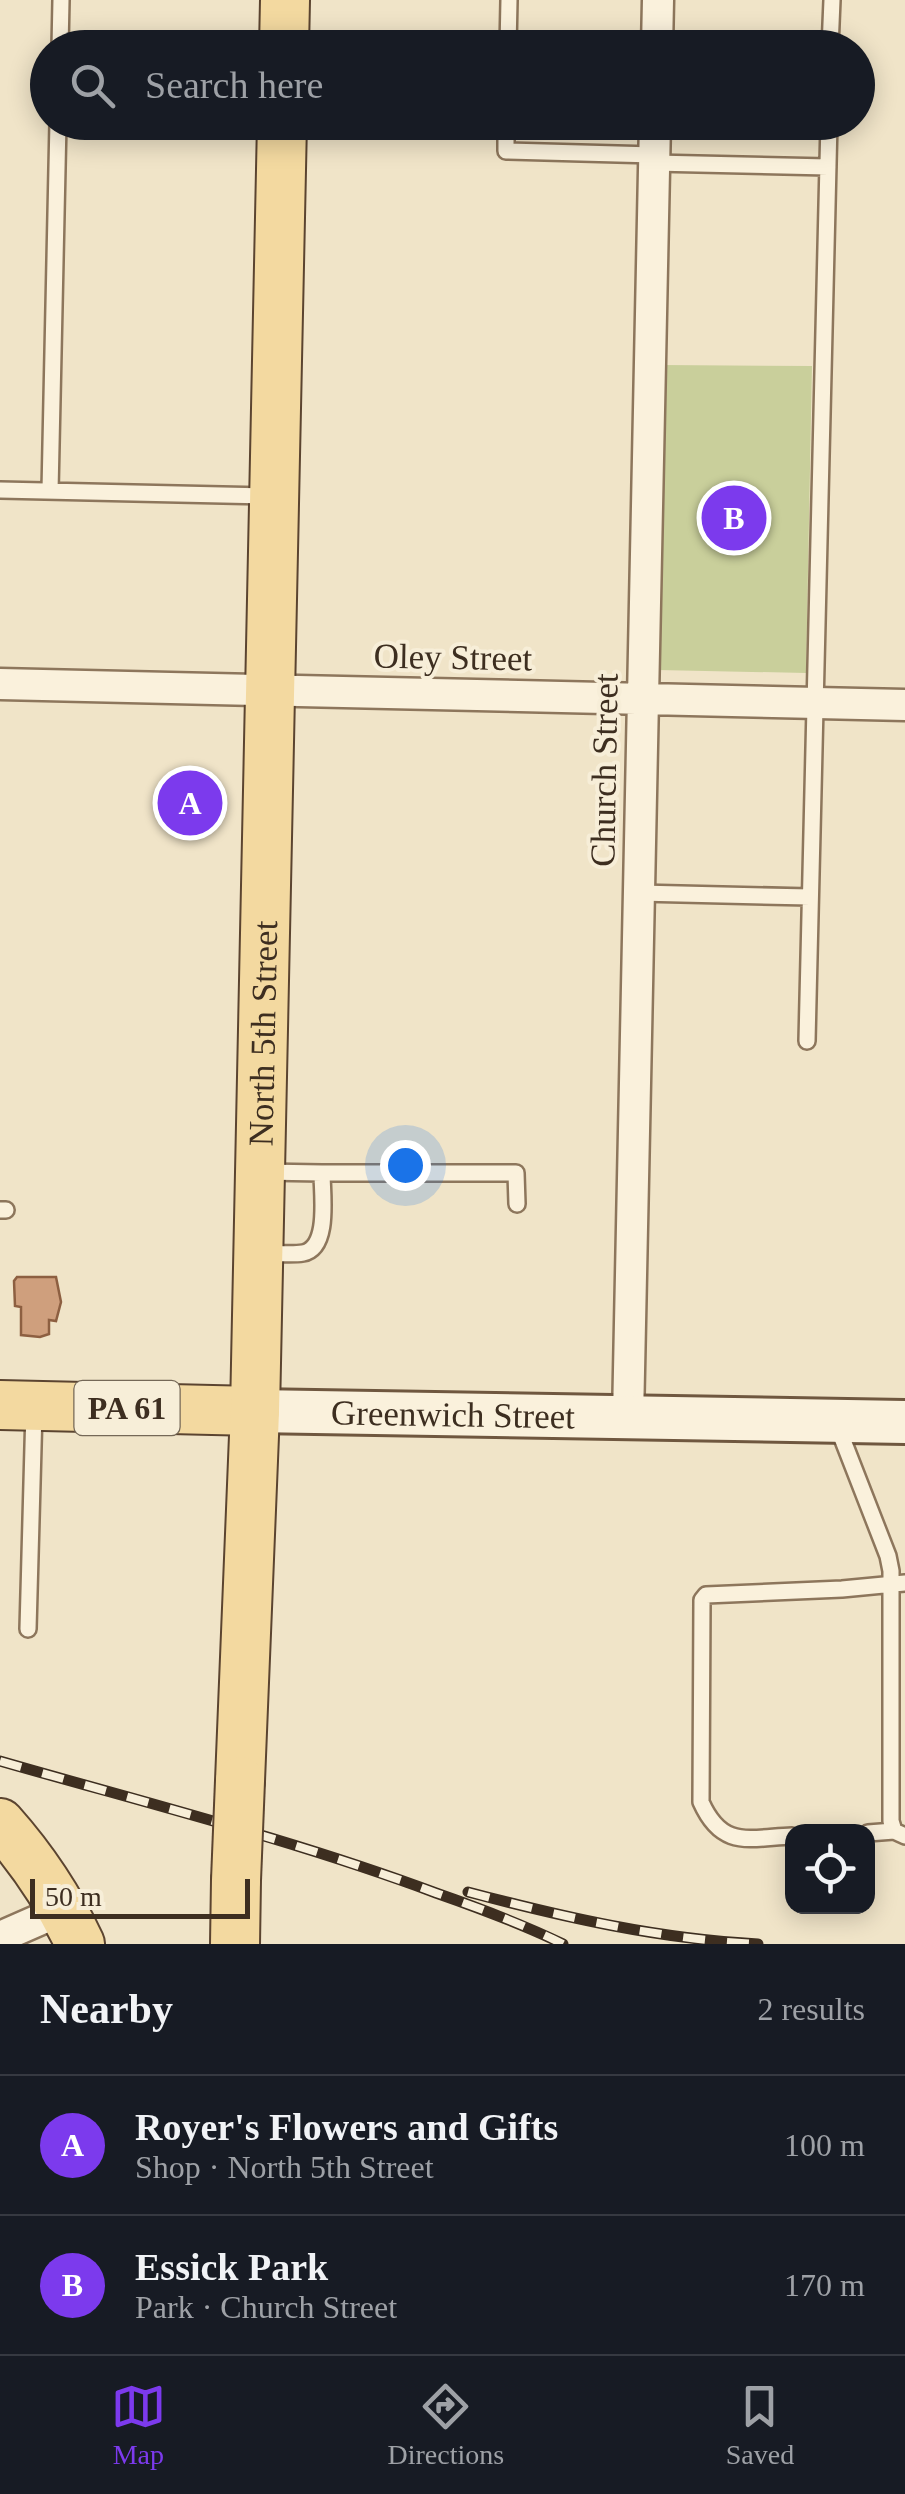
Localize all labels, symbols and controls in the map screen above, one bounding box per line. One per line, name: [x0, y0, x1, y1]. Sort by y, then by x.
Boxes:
search box: [30, 30, 875, 140]
icon: search: [65, 58, 120, 113]
text: Search here: [145, 64, 323, 106]
pin: B: [702, 480, 766, 556]
street label: Oley Street: [373, 637, 533, 678]
street label: Church Street: [583, 673, 626, 867]
pin: A: [158, 766, 222, 840]
street label: North 5th Street: [242, 920, 285, 1147]
your location: [380, 1140, 431, 1191]
road number: PA 61: [74, 1381, 180, 1435]
street label: Greenwich Street: [331, 1393, 576, 1436]
map controls: [785, 1824, 875, 1914]
button: locate: [785, 1824, 875, 1914]
scale bar: [30, 1874, 250, 1918]
text: 50 m: [45, 1881, 102, 1912]
text: Nearby: [40, 1986, 173, 2032]
text: 2 results: [757, 1991, 865, 2027]
text: Royer's Flowers and Gifts: [135, 2106, 558, 2148]
text: A: [61, 2127, 84, 2163]
text: 100 m: [784, 2127, 865, 2163]
text: Shop · North 5th Street: [135, 2149, 434, 2185]
text: Essick Park: [135, 2246, 328, 2288]
text: B: [62, 2267, 83, 2303]
text: 170 m: [784, 2267, 865, 2303]
text: Park · Church Street: [135, 2289, 397, 2325]
tab: Map: [111, 2379, 166, 2471]
tab: Directions: [387, 2379, 504, 2471]
tab: Saved: [726, 2379, 794, 2471]

